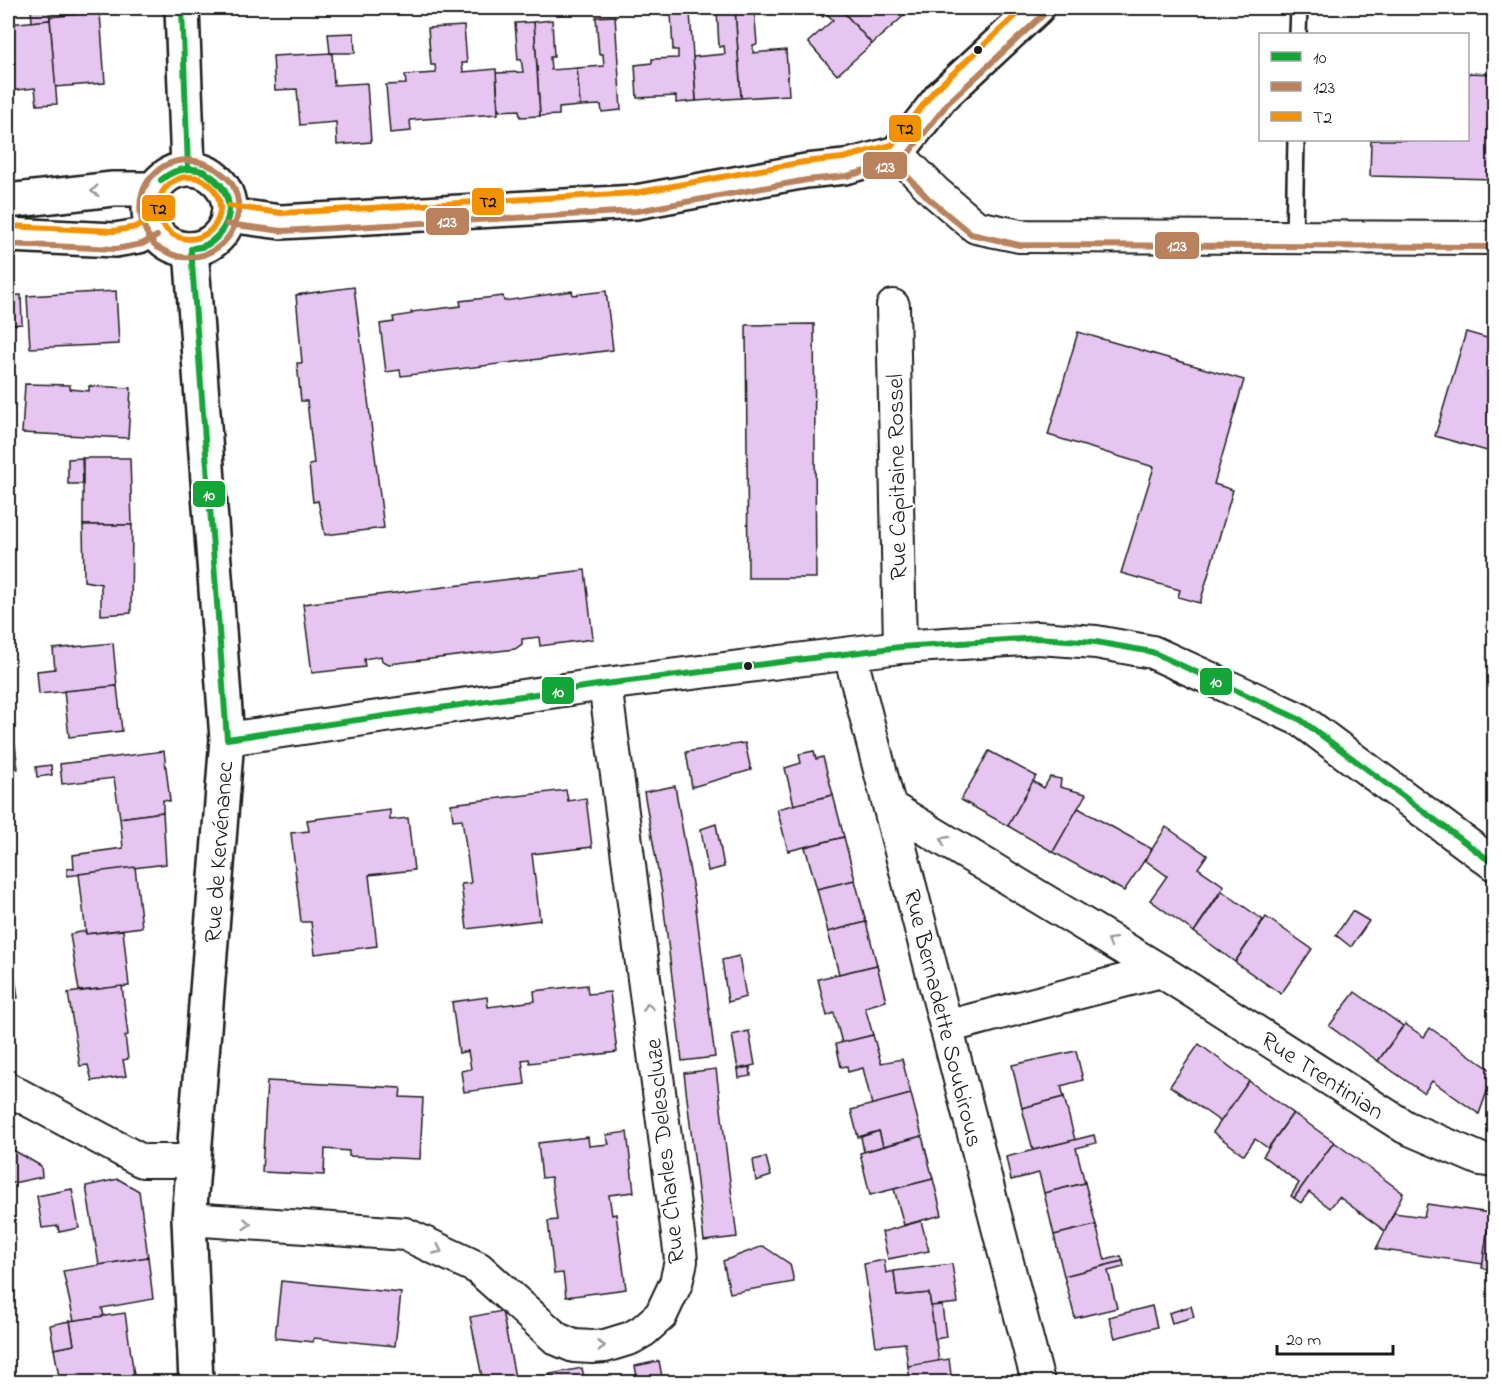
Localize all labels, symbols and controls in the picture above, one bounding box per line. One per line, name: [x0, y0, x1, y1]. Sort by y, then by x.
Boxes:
legend: [1259, 33, 1469, 141]
unlabelled marker: [972, 44, 984, 56]
text: 10: [1313, 46, 1327, 72]
text: 123: [1313, 76, 1335, 102]
text: T2: [1313, 106, 1332, 132]
line badge: T2: [888, 114, 922, 143]
text: T2: [896, 118, 914, 142]
line badge: 123: [862, 151, 908, 180]
text: 123: [875, 156, 895, 180]
one-way arrow: [91, 184, 100, 196]
line badge: T2: [471, 187, 505, 216]
text: T2: [479, 191, 497, 215]
line badge: T2: [141, 194, 176, 222]
text: T2: [149, 198, 167, 222]
line badge: 123: [425, 207, 470, 236]
text: 123: [437, 211, 457, 235]
line badge: 123: [1154, 231, 1200, 260]
text: 123: [1167, 235, 1187, 259]
street label: Rue Capitaine Rossel: [879, 374, 918, 580]
line badge: 10: [192, 480, 226, 508]
text: 10: [203, 484, 215, 508]
unlabelled marker: [742, 660, 754, 672]
line badge: 10: [1199, 667, 1233, 696]
text: 10: [1210, 671, 1222, 695]
line badge: 10: [541, 676, 575, 705]
text: 10: [552, 681, 564, 705]
street label: Rue de Kervénanec: [197, 760, 244, 944]
one-way arrow: [940, 835, 950, 847]
street label: Rue Bernadette Soubirous: [893, 886, 991, 1151]
one-way arrow: [1107, 936, 1117, 948]
one-way arrow: [642, 1002, 655, 1011]
street label: Rue Trentinian: [1253, 1024, 1390, 1130]
street label: Rue Charles Delescluze: [637, 1036, 696, 1265]
one-way arrow: [243, 1217, 252, 1230]
one-way arrow: [432, 1242, 443, 1254]
scale bar: [1277, 1318, 1392, 1356]
text: 20 m: [1286, 1328, 1321, 1354]
one-way arrow: [596, 1340, 605, 1352]

